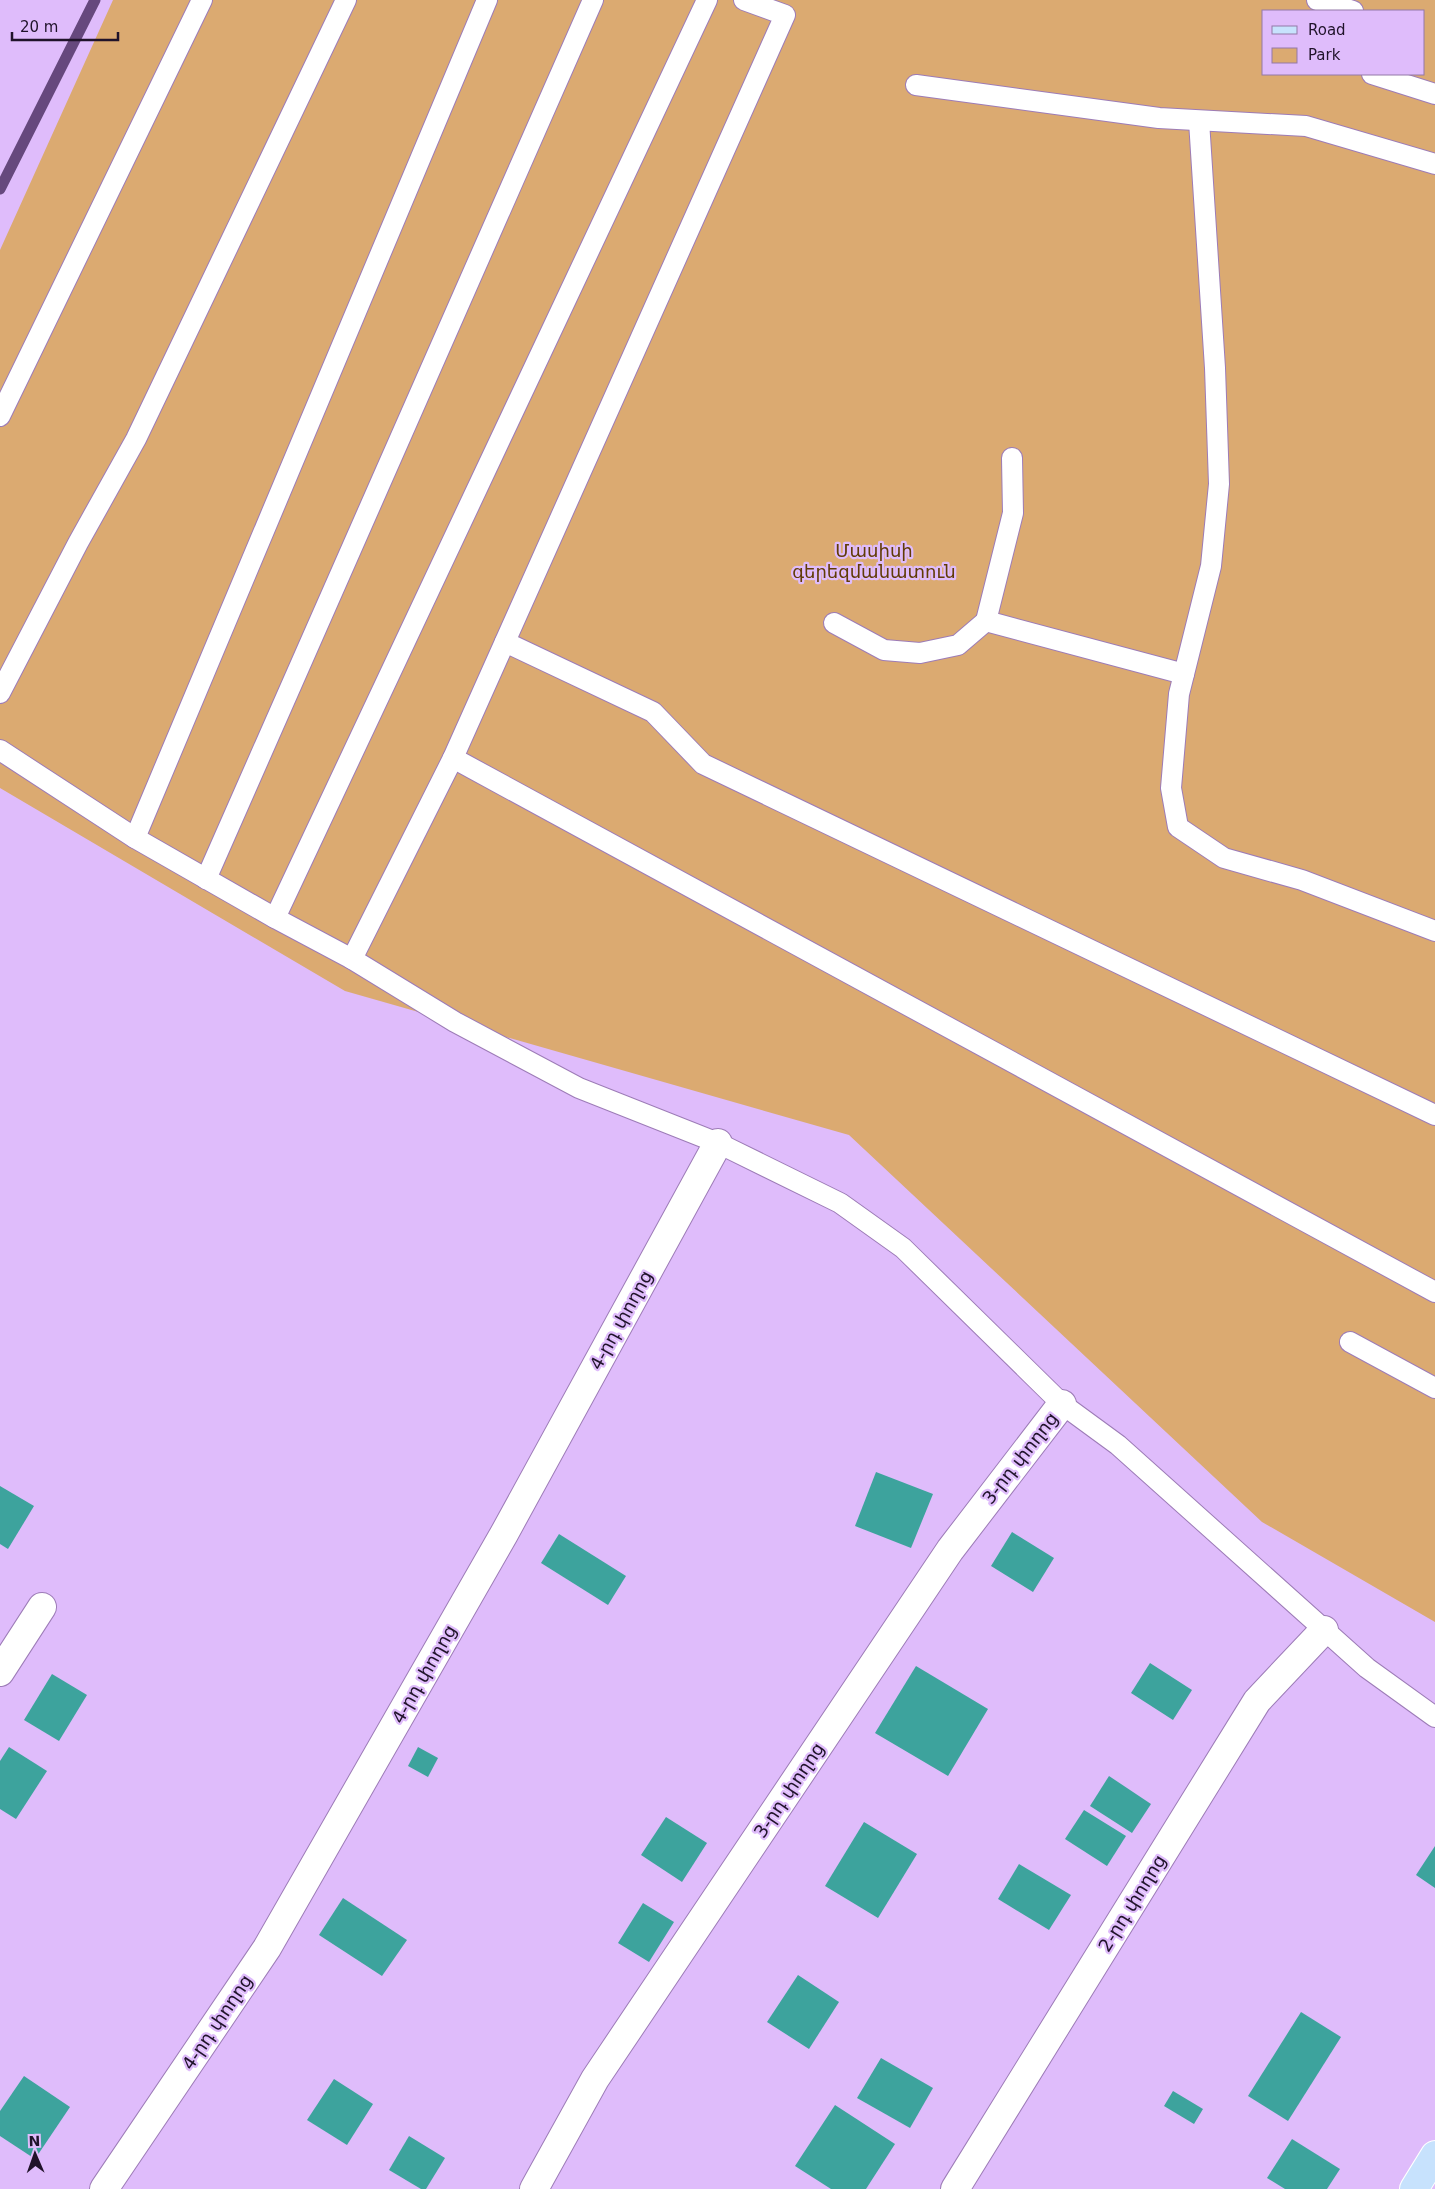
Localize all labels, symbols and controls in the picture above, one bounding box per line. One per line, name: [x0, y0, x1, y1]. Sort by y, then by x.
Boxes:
scale bar: [12, 10, 119, 42]
legend: [1262, 10, 1425, 75]
text: 20 m: [20, 18, 58, 36]
text: Road: [1308, 21, 1346, 39]
text: Park: [1308, 46, 1341, 64]
park label: Մասիսի գերեզմանատուն: [792, 540, 956, 582]
street label: 4-րդ փողոց: [585, 1267, 657, 1373]
street label: 3-րդ փողոց: [978, 1408, 1062, 1508]
street label: 4-րդ փողոց: [387, 1621, 461, 1727]
street label: 3-րդ փողոց: [749, 1738, 829, 1842]
street label: 2-րդ փողոց: [1094, 1851, 1170, 1955]
street label: 4-րդ փողոց: [177, 1970, 257, 2074]
north arrow: [10, 2129, 60, 2179]
text: N: [28, 2133, 41, 2149]

